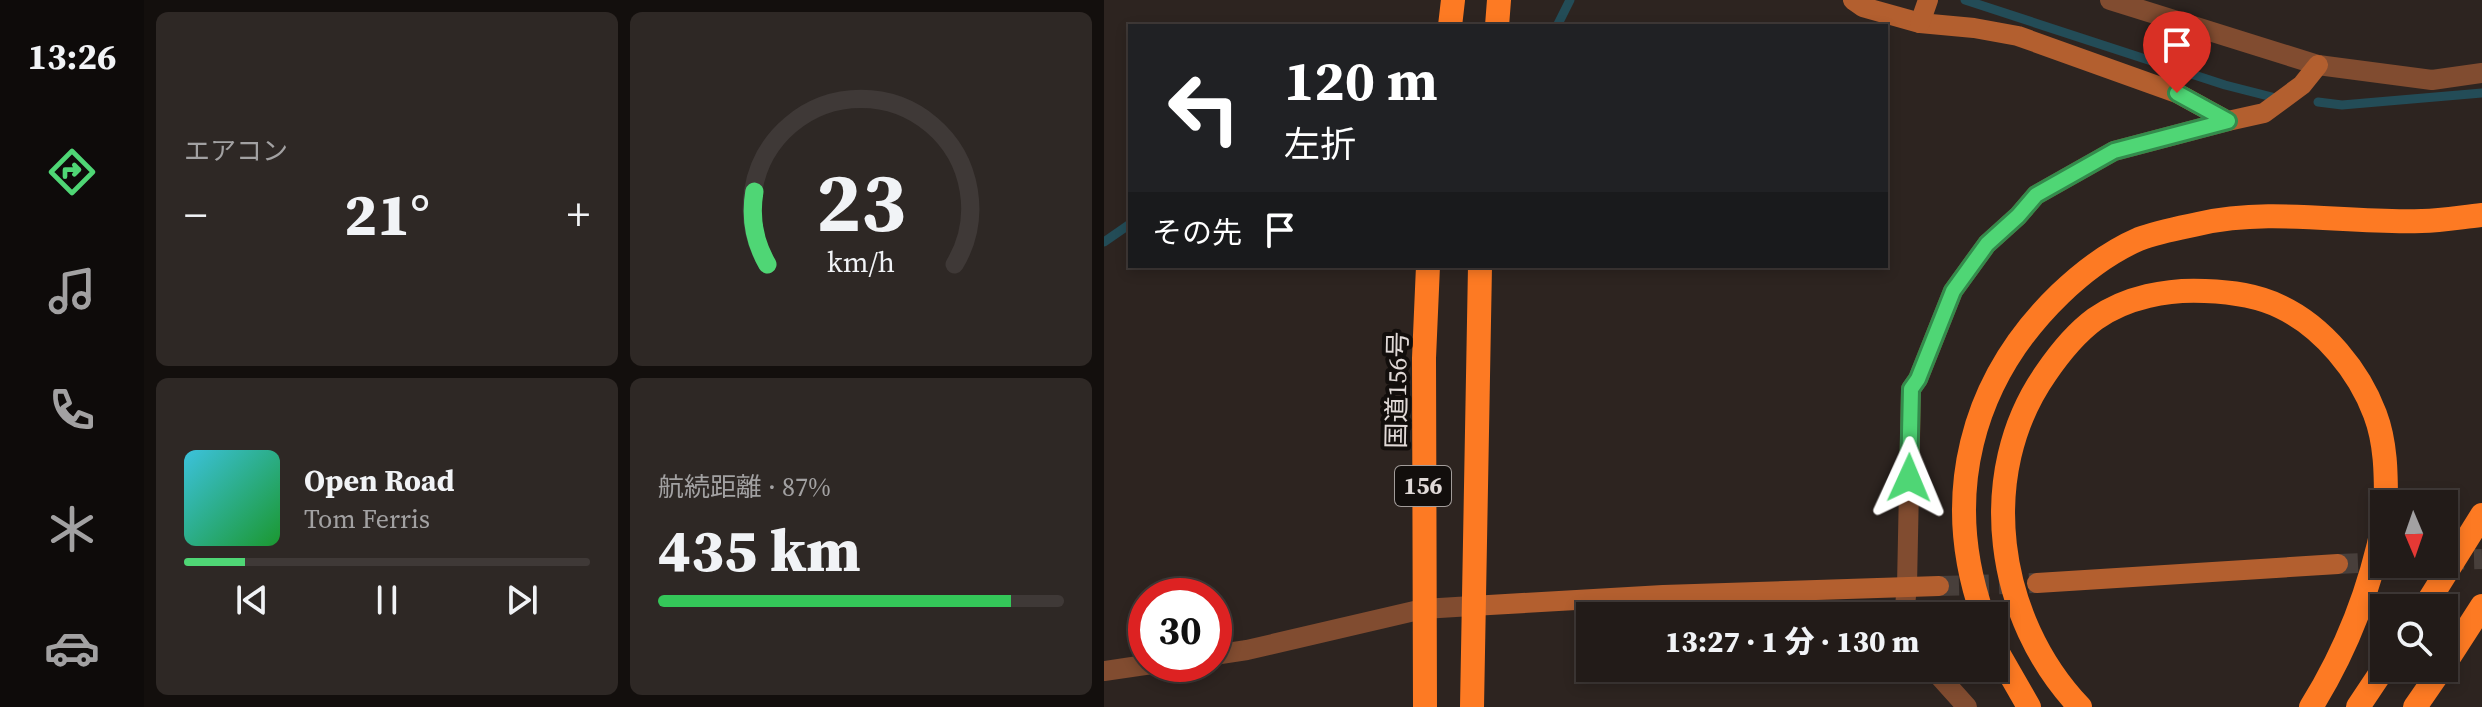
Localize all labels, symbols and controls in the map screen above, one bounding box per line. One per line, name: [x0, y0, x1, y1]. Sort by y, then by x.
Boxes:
pin: [2143, 11, 2211, 93]
icon: arrive: [2155, 23, 2199, 67]
text: 13:26: [28, 32, 116, 81]
text: 120 m: [1284, 42, 1438, 119]
icon: left: [1152, 56, 1256, 160]
text: 左折: [1284, 120, 1356, 169]
text: エアコン: [184, 133, 288, 169]
icon: directions: [44, 144, 100, 200]
text: 23: [816, 144, 906, 258]
text: 21°: [344, 173, 430, 255]
text: −: [184, 184, 207, 245]
text: +: [567, 184, 590, 245]
icon: arrive: [1258, 208, 1302, 252]
text: その先: [1152, 212, 1242, 253]
text: km/h: [827, 242, 895, 282]
icon: music: [44, 263, 100, 319]
street label: 国道156号: [1378, 331, 1416, 449]
icon: phone: [44, 382, 100, 438]
position arrow: [1867, 436, 1951, 520]
text: Open Road: [304, 460, 455, 501]
road number: 156: [1395, 466, 1451, 506]
text: 航続距離 · 87%: [658, 469, 831, 505]
north arrow: [2370, 490, 2458, 578]
map controls: [2370, 490, 2458, 682]
icon: climate: [44, 501, 100, 557]
text: Tom Ferris: [304, 501, 430, 537]
text: 435 km: [658, 509, 861, 591]
icon: previous: [230, 578, 274, 622]
icon: pause: [365, 578, 409, 622]
icon: next: [500, 578, 544, 622]
speed limit sign: 30: [1128, 578, 1232, 682]
button: search: [2370, 594, 2458, 682]
icon: car: [44, 620, 100, 676]
text: 13:27 · 1 分 · 130 m: [1665, 621, 1919, 662]

